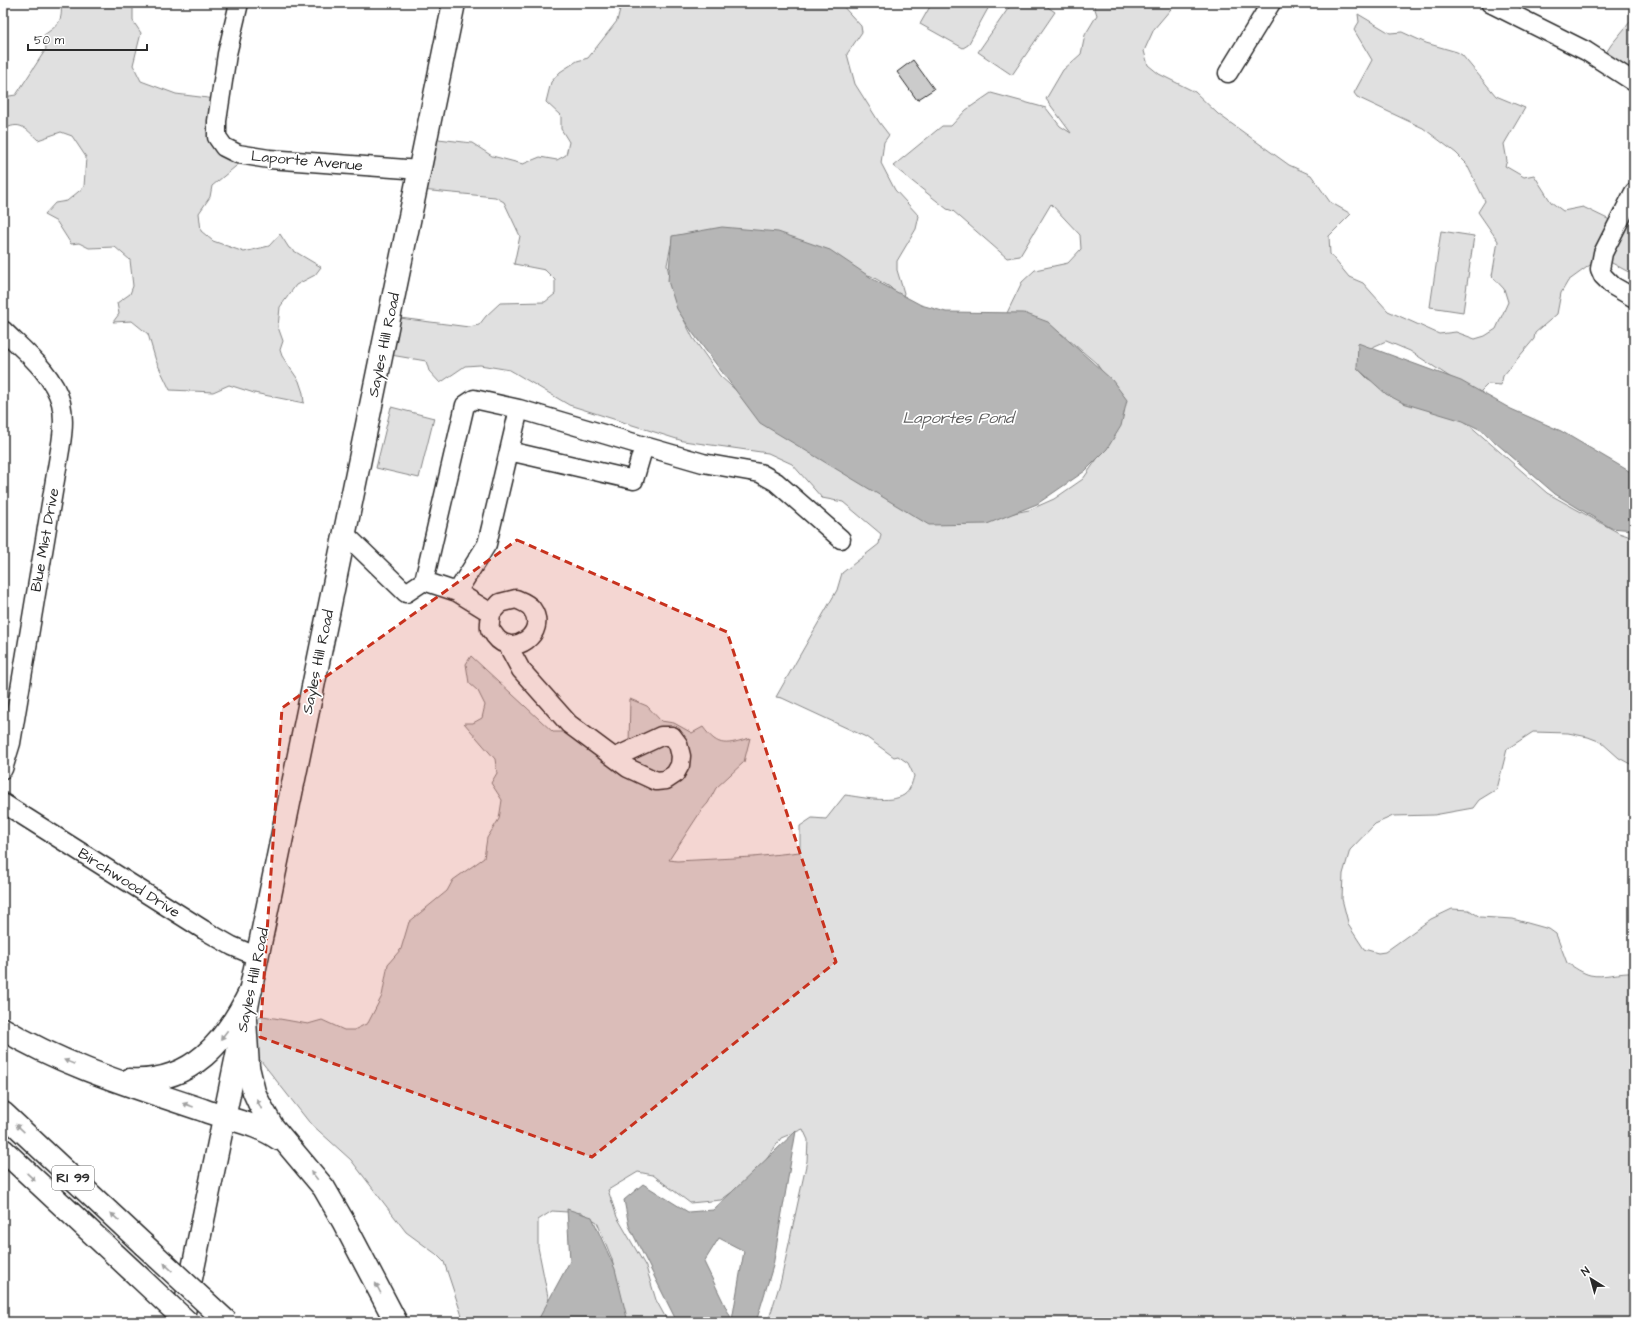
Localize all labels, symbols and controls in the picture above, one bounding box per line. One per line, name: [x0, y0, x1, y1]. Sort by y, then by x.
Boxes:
scale bar: [28, 26, 147, 52]
text: 50 m: [34, 32, 65, 49]
street label: Laporte Avenue: [250, 146, 364, 176]
street label: Sayles Hill Road: [363, 291, 406, 399]
water label: Laportes Pond: [903, 407, 1016, 429]
street label: Blue Mist Drive: [26, 486, 64, 594]
street label: Sayles Hill Road: [297, 608, 340, 716]
street label: Birchwood Drive: [74, 843, 184, 923]
street label: Sayles Hill Road: [232, 926, 275, 1034]
one-way arrow: [219, 1030, 228, 1041]
one-way arrow: [62, 1058, 74, 1064]
one-way arrow: [256, 1098, 262, 1109]
one-way arrow: [181, 1102, 193, 1108]
one-way arrow: [15, 1123, 25, 1133]
road number: RI 99: [52, 1166, 94, 1190]
one-way arrow: [309, 1169, 318, 1180]
one-way arrow: [26, 1172, 37, 1181]
one-way arrow: [110, 1212, 120, 1222]
north arrow: [1571, 1259, 1611, 1299]
one-way arrow: [163, 1262, 173, 1271]
text: N: [1578, 1263, 1593, 1279]
one-way arrow: [375, 1282, 381, 1293]

